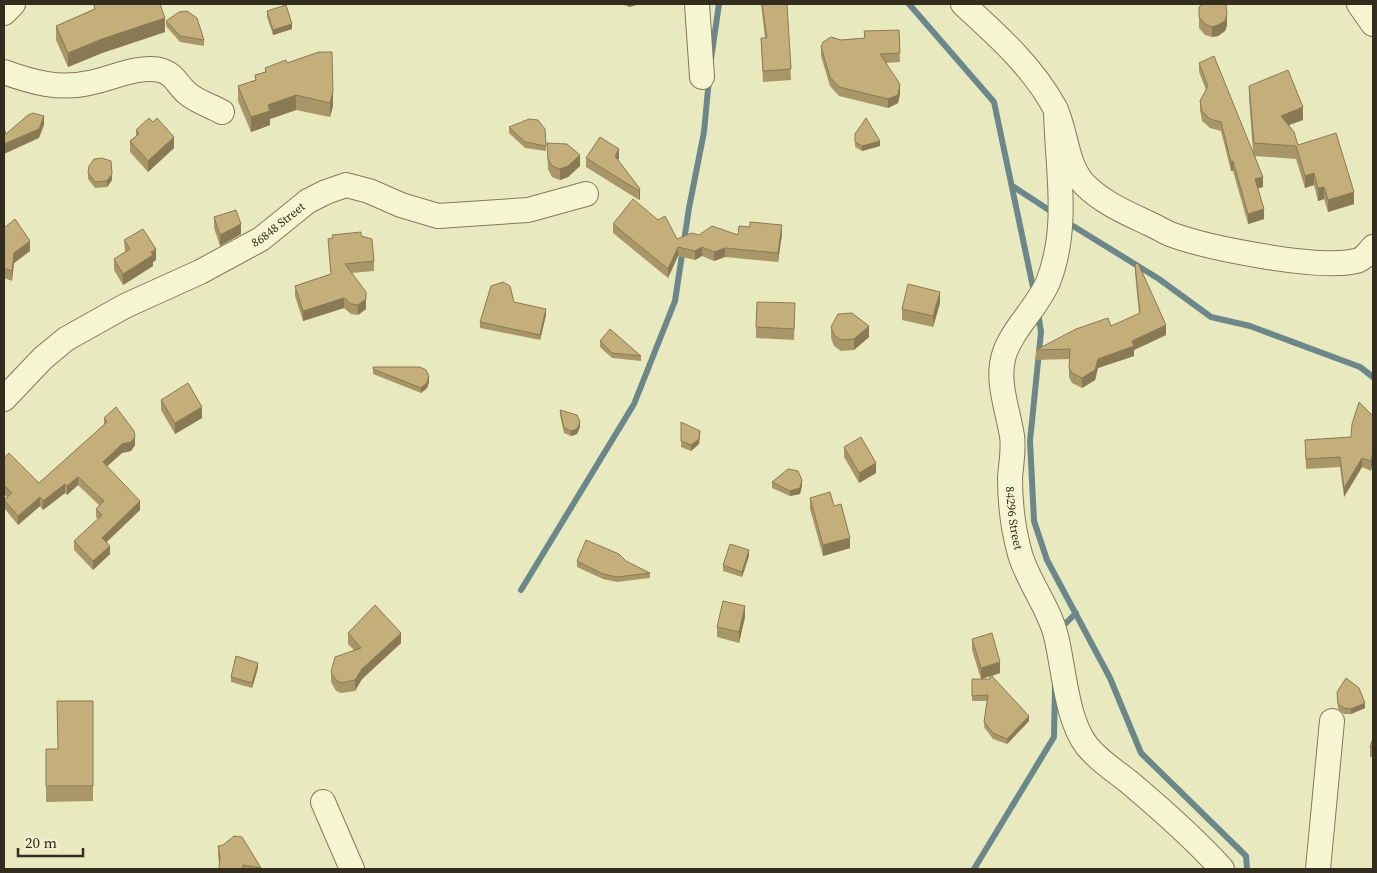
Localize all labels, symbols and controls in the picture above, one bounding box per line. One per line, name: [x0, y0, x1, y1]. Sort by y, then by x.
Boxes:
street label: 86848 Street: [249, 199, 308, 251]
street label: 84296 Street: [1002, 486, 1027, 552]
scale bar: [18, 826, 82, 858]
text: 20 m: [25, 832, 57, 853]

